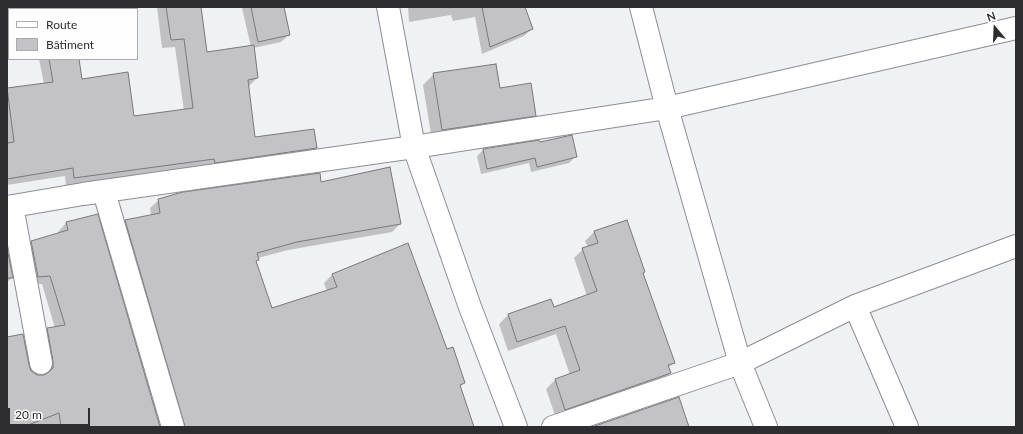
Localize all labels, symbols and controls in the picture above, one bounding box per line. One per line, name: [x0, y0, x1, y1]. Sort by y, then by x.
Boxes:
legend: [8, 8, 138, 60]
north arrow: [975, 8, 1015, 48]
text: N: [985, 9, 997, 24]
text: Route: [46, 17, 77, 32]
text: Bâtiment: [46, 37, 94, 52]
scale bar: [10, 400, 92, 426]
text: 20 m: [15, 407, 42, 422]

